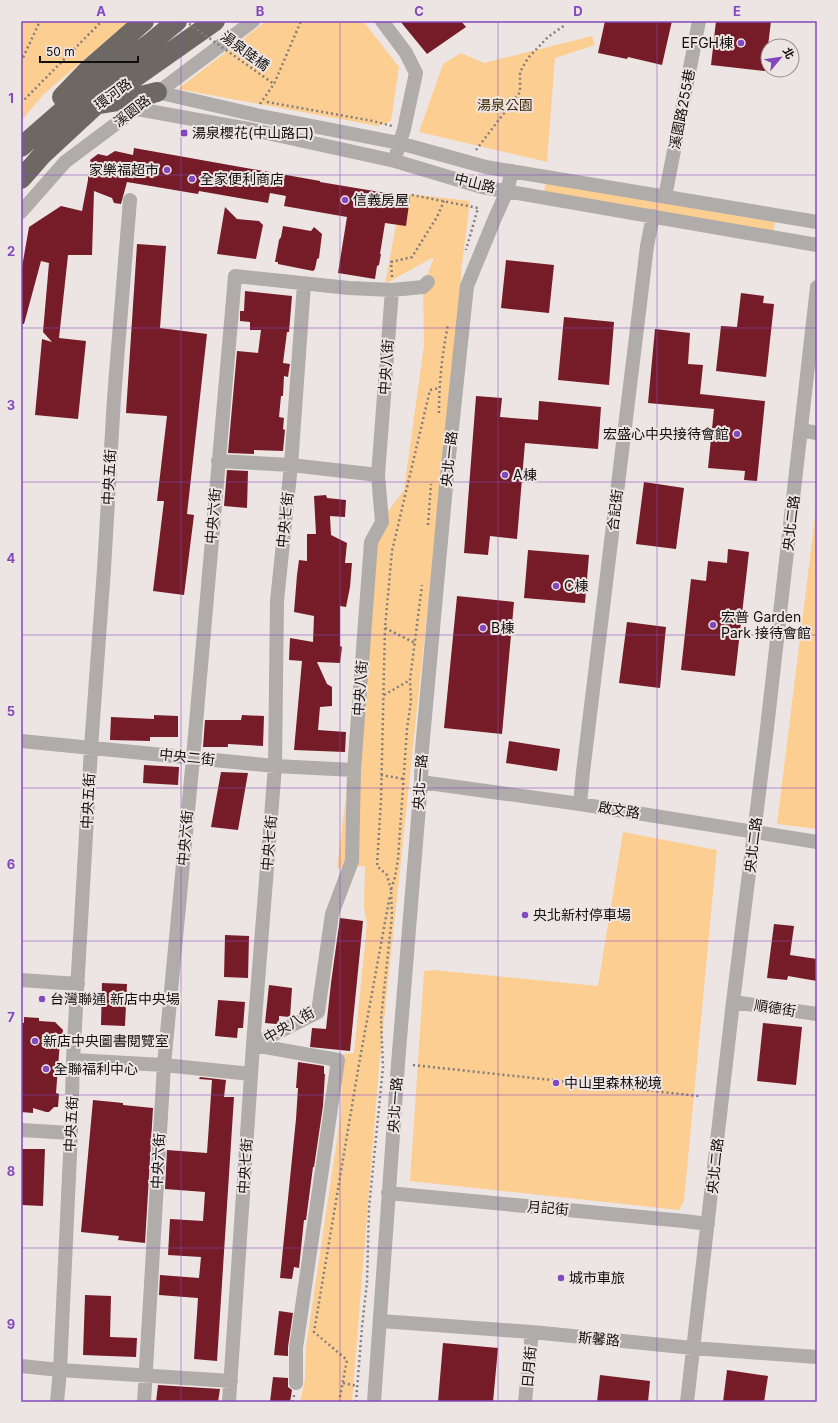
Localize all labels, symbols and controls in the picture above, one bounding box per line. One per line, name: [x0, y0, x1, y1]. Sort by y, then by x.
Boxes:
text: A: [96, 3, 106, 19]
text: B: [256, 3, 265, 19]
text: C: [414, 3, 424, 19]
text: D: [573, 3, 583, 19]
text: E: [733, 3, 741, 19]
street label: 湯泉陸橋: [218, 27, 273, 74]
place label: EFGH棟: [681, 34, 733, 51]
scale bar: [40, 38, 138, 64]
marker: EFGH棟: [736, 38, 746, 48]
north arrow: [760, 38, 800, 78]
text: 50 m: [46, 44, 75, 59]
text: 北: [780, 45, 798, 61]
street label: 溪園路255巷: [665, 67, 698, 151]
street label: 環河路: [91, 74, 135, 113]
text: 1: [8, 90, 14, 106]
street label: 溪園路: [110, 91, 153, 130]
park label: 湯泉公園: [477, 96, 533, 113]
place label: 湯泉櫻花(中山路口): [192, 124, 314, 141]
marker: 湯泉櫻花(中山路口): [179, 128, 189, 138]
place label: 家樂福超市: [89, 161, 159, 178]
marker: 家樂福超市: [162, 165, 172, 175]
street label: 中山路: [453, 169, 498, 196]
place label: 全家便利商店: [200, 170, 284, 187]
marker: 全家便利商店: [187, 174, 197, 184]
place label: 信義房屋: [353, 191, 409, 208]
marker: 信義房屋: [340, 195, 350, 205]
text: 2: [7, 243, 15, 259]
street label: 中央八街: [375, 338, 396, 395]
text: 3: [7, 397, 15, 413]
place label: 宏盛心中央接待會館: [603, 425, 729, 442]
marker: 宏盛心中央接待會館: [732, 429, 742, 439]
street label: 央北一路: [437, 430, 460, 488]
street label: 中央五街: [99, 449, 118, 505]
place label: A棟: [513, 466, 537, 483]
marker: A棟: [500, 470, 510, 480]
street label: 中央六街: [202, 487, 223, 545]
street label: 合記街: [604, 488, 625, 532]
street label: 中央七街: [273, 491, 296, 549]
street label: 央北二路: [779, 494, 802, 552]
text: 4: [7, 550, 16, 566]
place label: C棟: [564, 577, 588, 594]
marker: C棟: [551, 581, 561, 591]
place label: 宏普 Garden Park 接待會館: [721, 608, 811, 641]
place label: B棟: [491, 619, 514, 636]
marker: 宏普 Garden Park 接待會館: [708, 620, 718, 630]
marker: B棟: [478, 623, 488, 633]
street label: 中央八街: [349, 659, 370, 716]
text: 5: [7, 703, 15, 719]
street label: 中央二街: [158, 745, 216, 768]
street label: 央北一路: [409, 753, 430, 810]
street label: 中央五街: [78, 773, 97, 829]
street label: 啟文路: [597, 798, 641, 821]
street label: 中央六街: [174, 809, 195, 867]
street label: 中央七街: [258, 814, 279, 872]
street label: 央北二路: [741, 816, 764, 874]
text: 6: [7, 856, 15, 872]
place label: 央北新村停車場: [533, 906, 631, 923]
marker: 央北新村停車場: [520, 910, 530, 920]
place label: 台灣聯通 新店中央場: [50, 990, 180, 1007]
marker: 台灣聯通 新店中央場: [37, 994, 47, 1004]
street label: 順德街: [753, 996, 797, 1019]
street label: 中央八街: [260, 1003, 317, 1046]
text: 7: [7, 1009, 15, 1025]
place label: 新店中央圖書閱覽室: [43, 1032, 169, 1049]
marker: 新店中央圖書閱覽室: [30, 1036, 40, 1046]
place label: 全聯福利中心: [54, 1060, 138, 1077]
marker: 全聯福利中心: [41, 1064, 51, 1074]
place label: 中山里森林秘境: [564, 1074, 662, 1091]
street label: 央北一路: [384, 1076, 405, 1133]
marker: 中山里森林秘境: [551, 1078, 561, 1088]
street label: 中央五街: [61, 1096, 80, 1152]
street label: 中央六街: [148, 1133, 167, 1189]
street label: 中央七街: [234, 1137, 255, 1194]
street label: 央北二路: [703, 1137, 726, 1195]
text: 8: [7, 1163, 15, 1179]
street label: 月記街: [526, 1197, 570, 1218]
place label: 城市車旅: [569, 1269, 625, 1286]
marker: 城市車旅: [556, 1273, 566, 1283]
text: 9: [7, 1316, 15, 1332]
street label: 斯馨路: [577, 1328, 621, 1349]
street label: 日月街: [518, 1345, 539, 1389]

